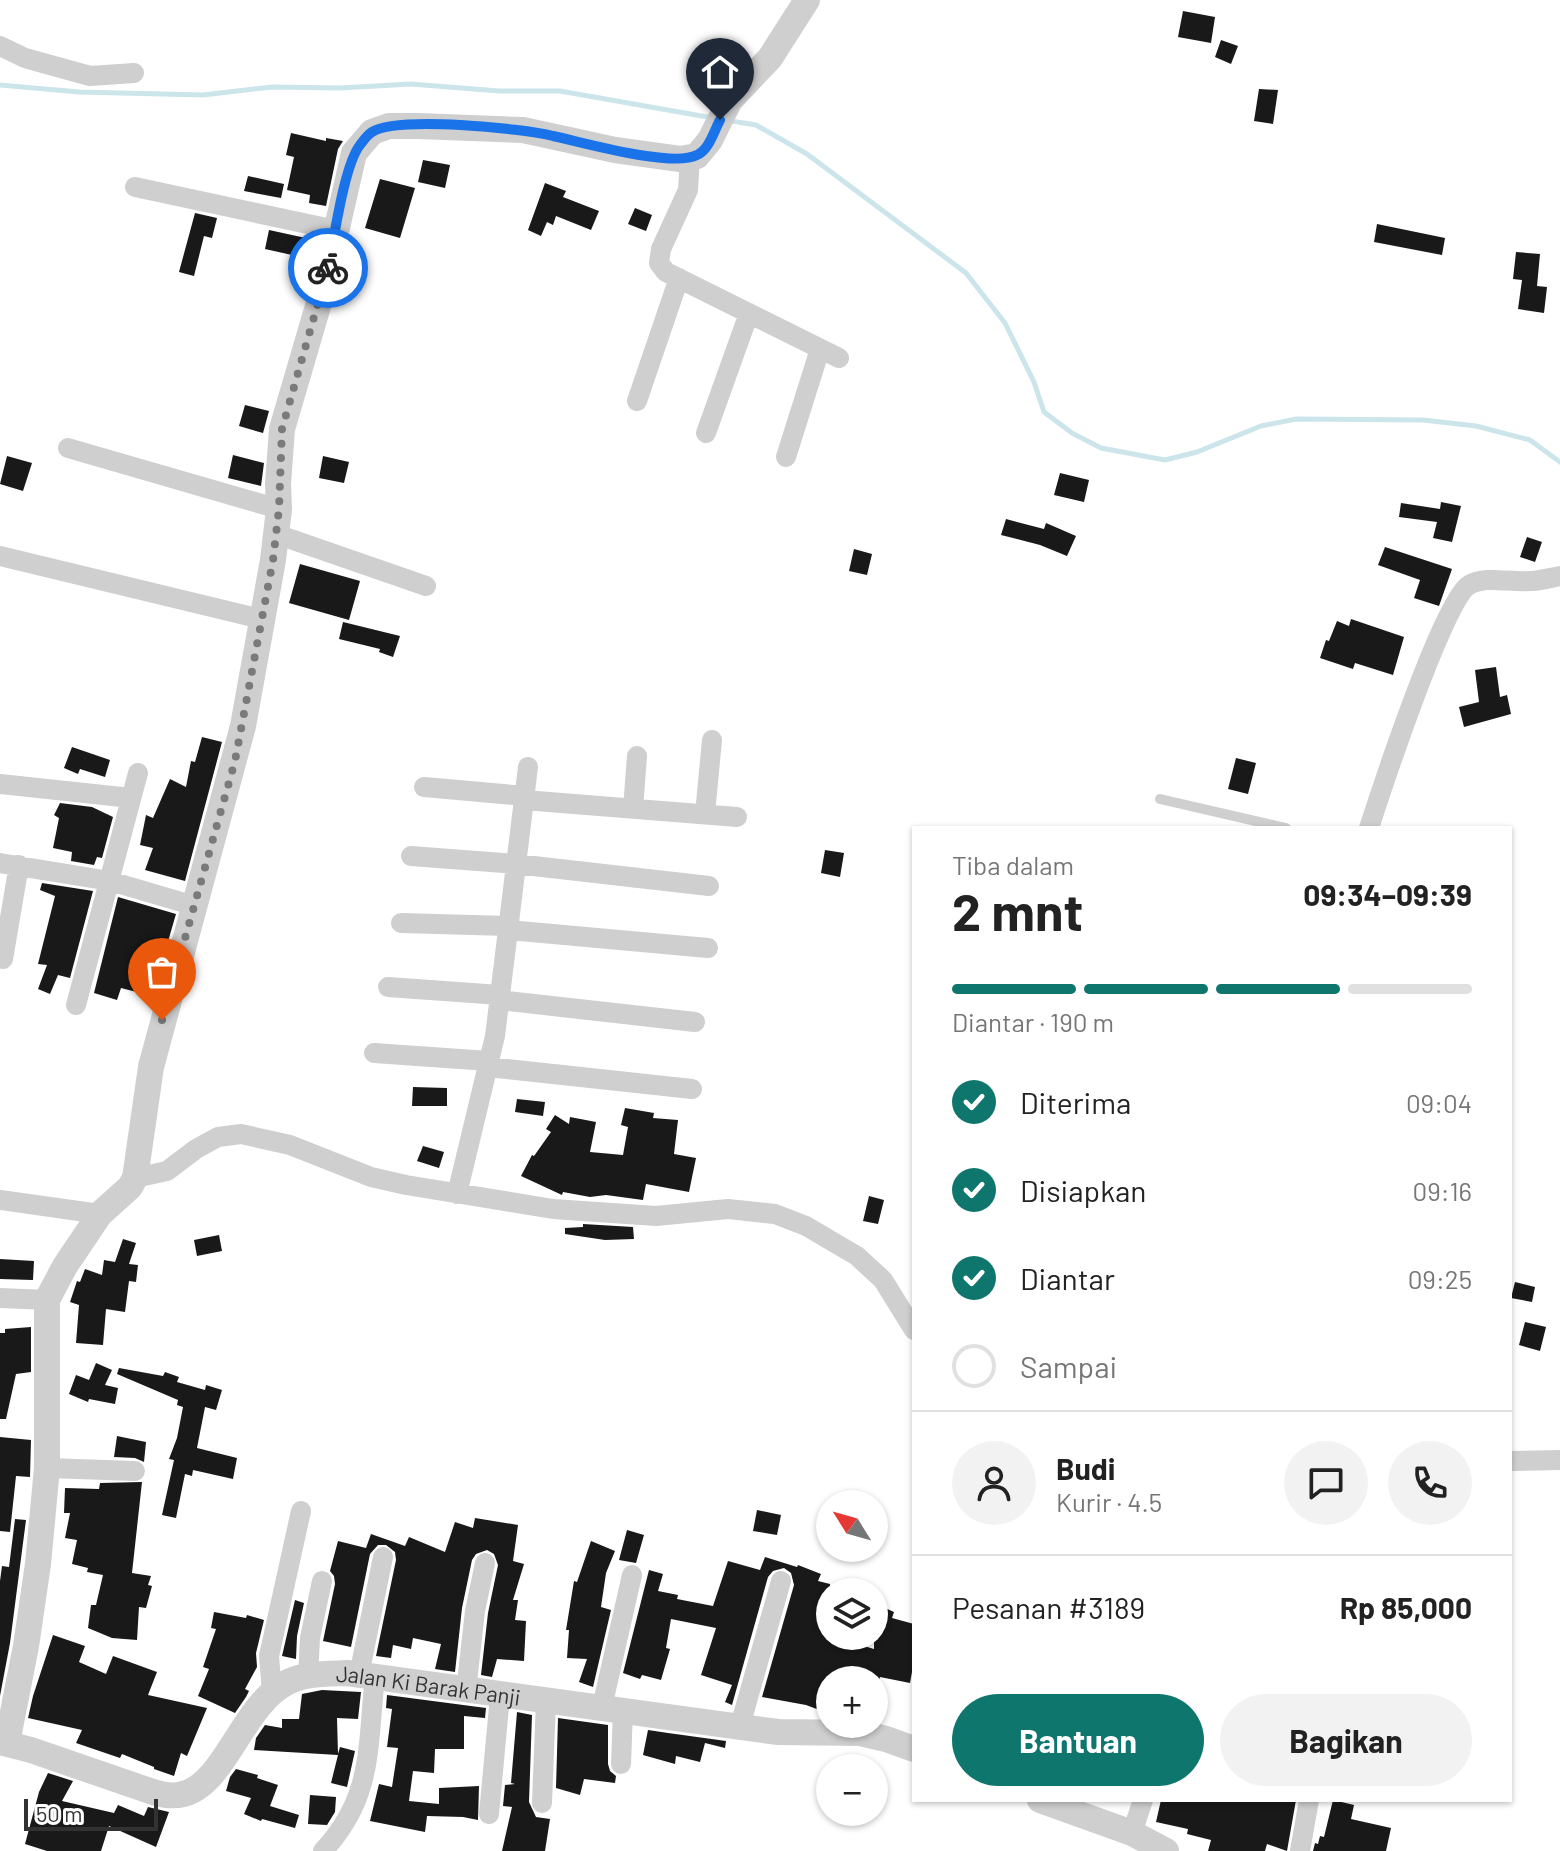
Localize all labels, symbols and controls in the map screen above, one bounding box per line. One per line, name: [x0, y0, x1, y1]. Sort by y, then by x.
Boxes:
pin: [686, 38, 754, 120]
icon: home: [698, 50, 742, 94]
courier: [288, 228, 368, 308]
icon: bike: [306, 246, 350, 290]
text: Tiba dalam: [952, 849, 1074, 880]
text: 09:34–09:39: [1303, 876, 1472, 912]
text: 2 mnt: [952, 879, 1083, 941]
pin: [128, 938, 196, 1020]
icon: bag: [140, 950, 184, 994]
text: Diantar · 190 m: [952, 1006, 1114, 1037]
icon: check: [952, 1080, 996, 1124]
text: Diterima: [1020, 1084, 1131, 1120]
text: 09:04: [1406, 1087, 1472, 1118]
icon: check: [952, 1168, 996, 1212]
text: Disiapkan: [1020, 1172, 1146, 1208]
text: 09:16: [1412, 1175, 1472, 1206]
icon: check: [952, 1256, 996, 1300]
text: Diantar: [1020, 1260, 1115, 1296]
text: 09:25: [1408, 1263, 1472, 1294]
text: Sampai: [1020, 1348, 1117, 1384]
button: person: [952, 1441, 1036, 1525]
button: chat: [1284, 1441, 1368, 1525]
button: phone: [1388, 1441, 1472, 1525]
text: Budi: [1056, 1450, 1115, 1486]
text: Kurir · 4.5: [1056, 1486, 1162, 1517]
north arrow: [816, 1490, 888, 1562]
map controls: [816, 1490, 888, 1826]
button: layers: [816, 1578, 888, 1650]
text: Pesanan #3189: [952, 1589, 1145, 1625]
text: Rp 85,000: [1340, 1589, 1472, 1625]
street label: Jalan Ki Barak Panji: [335, 1660, 522, 1710]
button: +: [816, 1666, 888, 1738]
button: Bantuan: [952, 1694, 1204, 1786]
button: Bagikan: [1220, 1694, 1472, 1786]
button: −: [816, 1754, 888, 1826]
scale bar: [24, 1795, 158, 1831]
text: 50 m: [36, 1800, 82, 1826]

